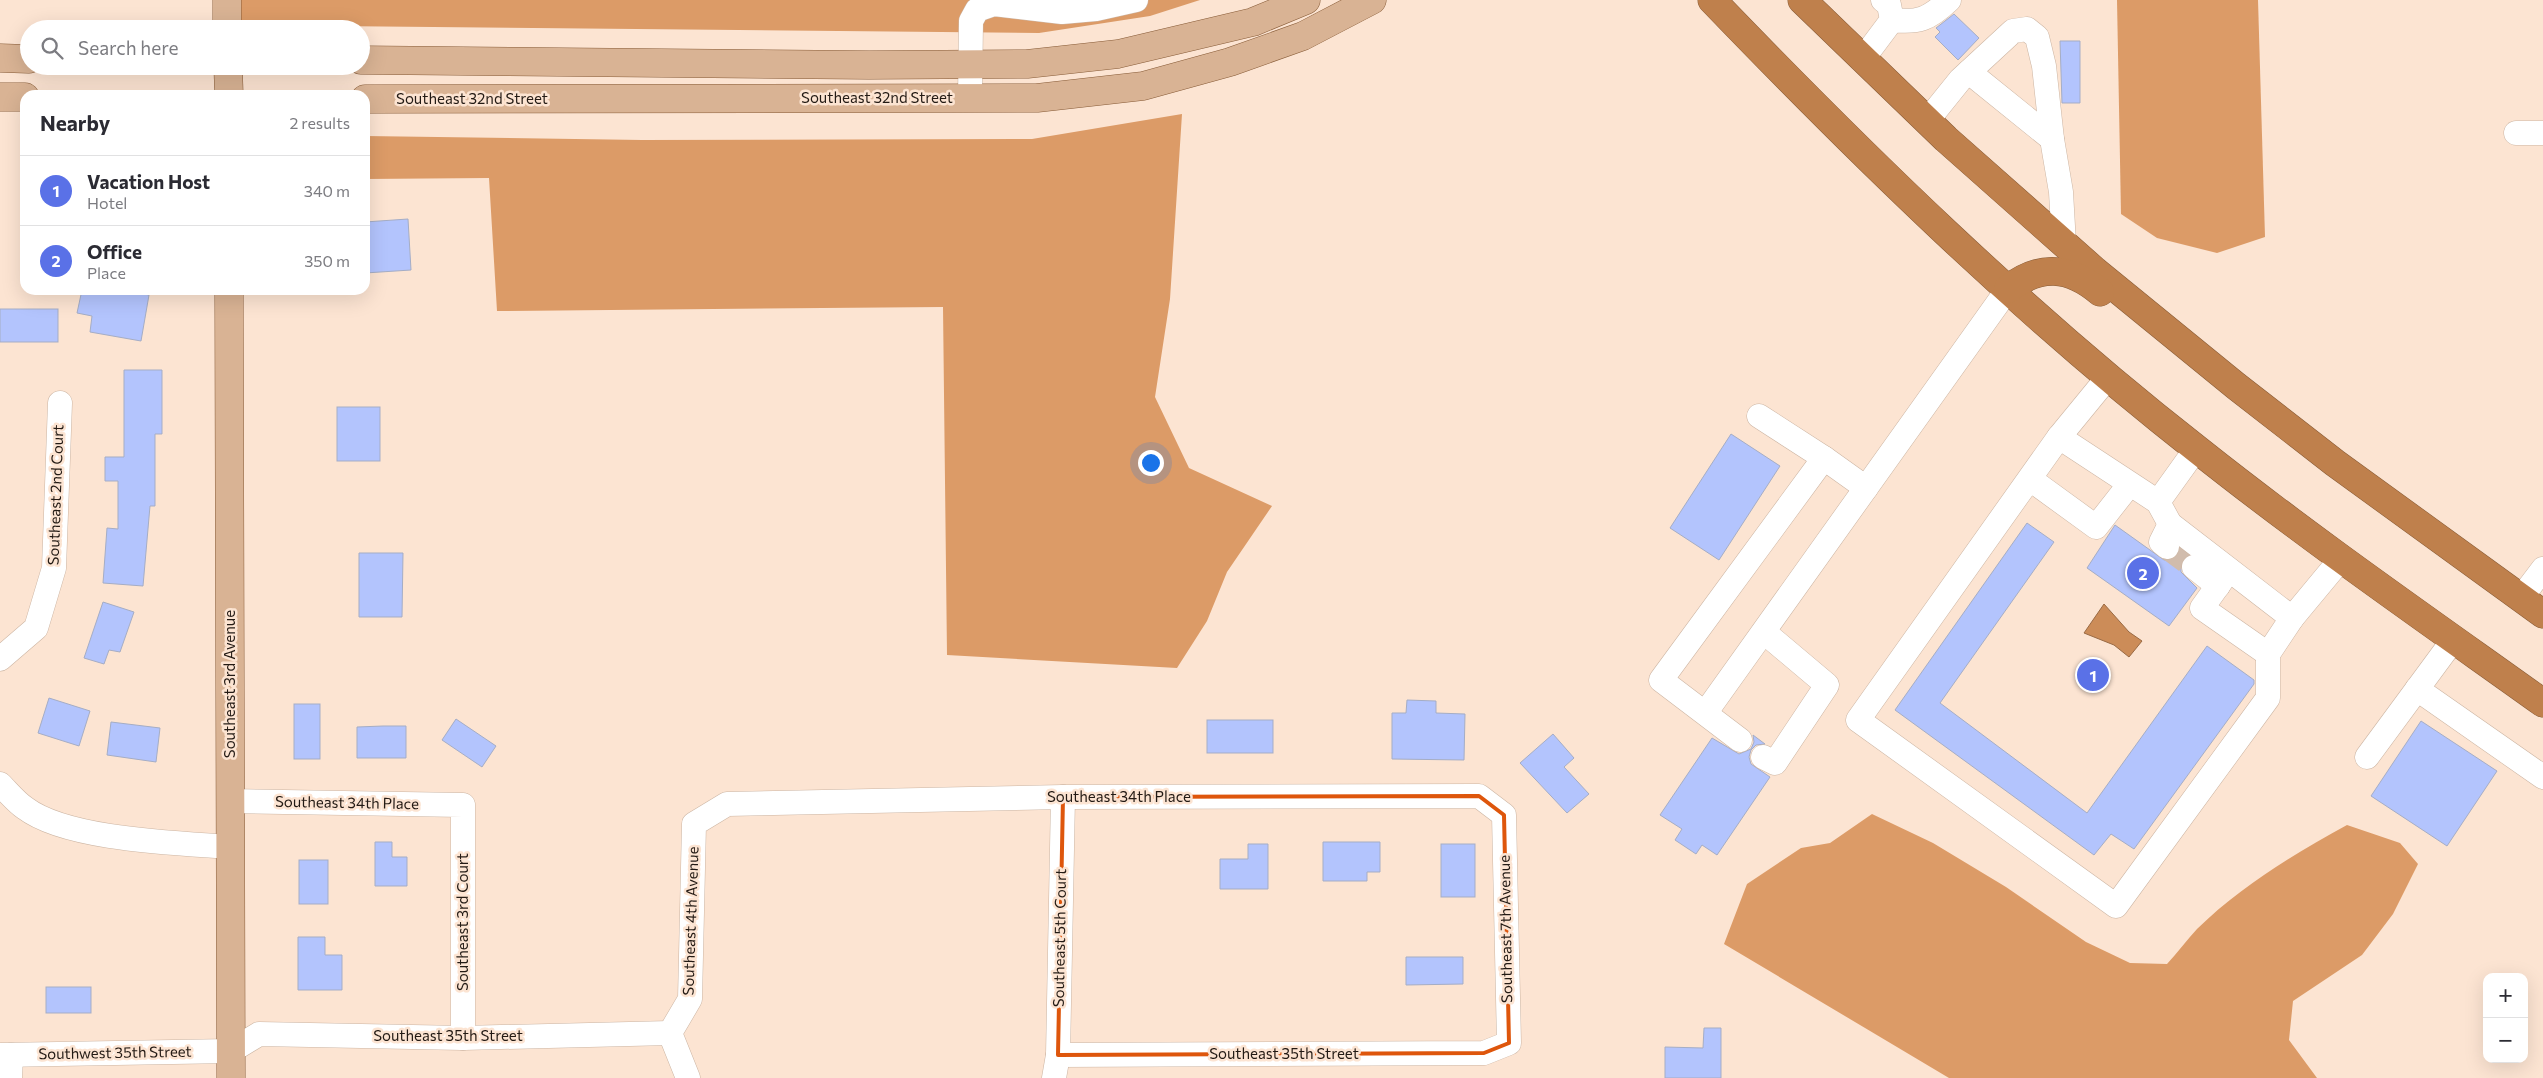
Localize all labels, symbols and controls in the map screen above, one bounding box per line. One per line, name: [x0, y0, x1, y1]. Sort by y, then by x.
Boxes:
search box: [20, 20, 370, 75]
icon: search: [38, 34, 66, 62]
text: Search here: [78, 36, 178, 59]
street label: Southeast 32nd Street: [801, 88, 953, 106]
street label: Southeast 32nd Street: [396, 89, 548, 107]
text: Nearby: [40, 110, 110, 135]
text: 2 results: [289, 113, 350, 132]
text: Vacation Host: [87, 170, 210, 193]
text: 1: [52, 181, 60, 200]
text: 340 m: [304, 181, 350, 200]
text: Hotel: [87, 193, 127, 212]
text: Office: [87, 240, 142, 263]
text: 2: [51, 251, 61, 270]
text: 350 m: [304, 251, 350, 270]
text: Place: [87, 263, 126, 282]
street label: Southeast 2nd Court: [44, 424, 66, 566]
your location: [1138, 450, 1164, 476]
pin: 2: [2127, 554, 2159, 592]
street label: Southeast 3rd Avenue: [220, 610, 238, 758]
pin: 1: [2077, 656, 2109, 694]
street label: Southeast 34th Place: [1047, 787, 1191, 805]
street label: Southeast 34th Place: [275, 792, 419, 812]
street label: Southeast 4th Avenue: [678, 846, 702, 996]
street label: Southeast 3rd Court: [453, 853, 471, 991]
street label: Southeast 7th Avenue: [1495, 855, 1515, 1003]
street label: Southeast 5th Court: [1049, 869, 1069, 1007]
map controls: [2483, 973, 2528, 1063]
button: +: [2483, 973, 2528, 1018]
button: −: [2483, 1018, 2528, 1063]
street label: Southeast 35th Street: [373, 1026, 523, 1044]
street label: Southwest 35th Street: [38, 1042, 192, 1062]
street label: Southeast 35th Street: [1209, 1044, 1359, 1062]

